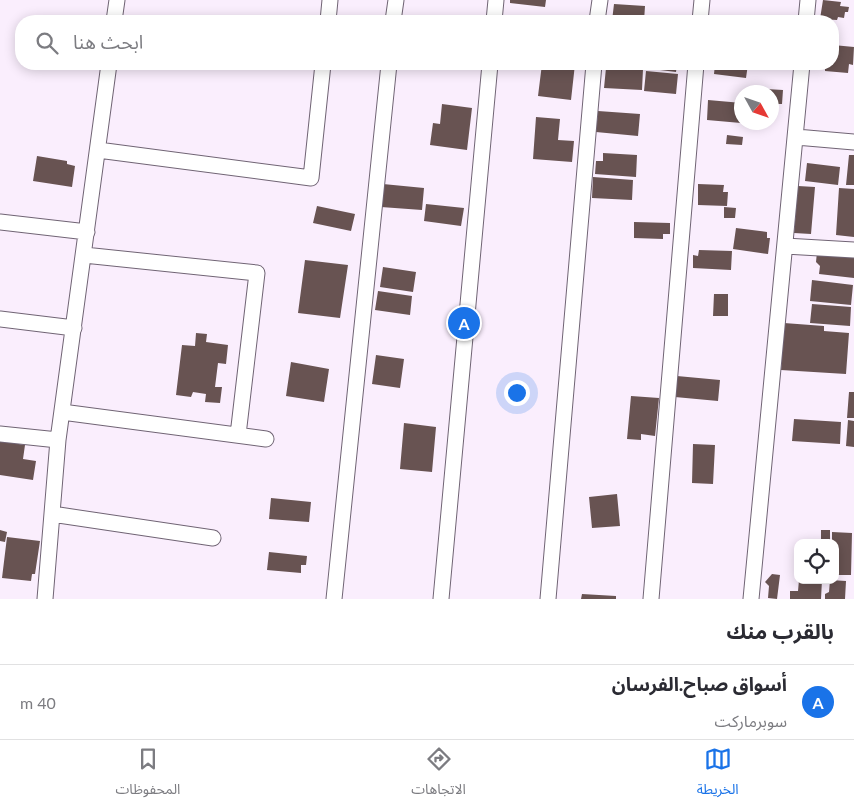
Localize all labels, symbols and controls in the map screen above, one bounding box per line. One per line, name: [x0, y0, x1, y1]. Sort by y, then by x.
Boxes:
search box: [15, 15, 839, 70]
icon: search: [33, 29, 61, 57]
text: ابحث هنا: [73, 30, 143, 53]
north arrow: [734, 85, 779, 130]
pin: A: [448, 304, 480, 342]
your location: [504, 380, 530, 406]
map controls: [794, 539, 839, 584]
button: locate: [794, 539, 839, 584]
text: بالقرب منك: [727, 618, 834, 643]
text: أسواق صباح.الفرسان: [612, 672, 787, 695]
text: 40 m: [20, 693, 56, 712]
text: A: [812, 693, 824, 712]
text: سوبرماركت: [715, 711, 787, 730]
tab: المحفوظات: [115, 745, 180, 804]
tab: الاتجاهات: [411, 745, 466, 804]
tab: الخريطة: [697, 745, 739, 804]

